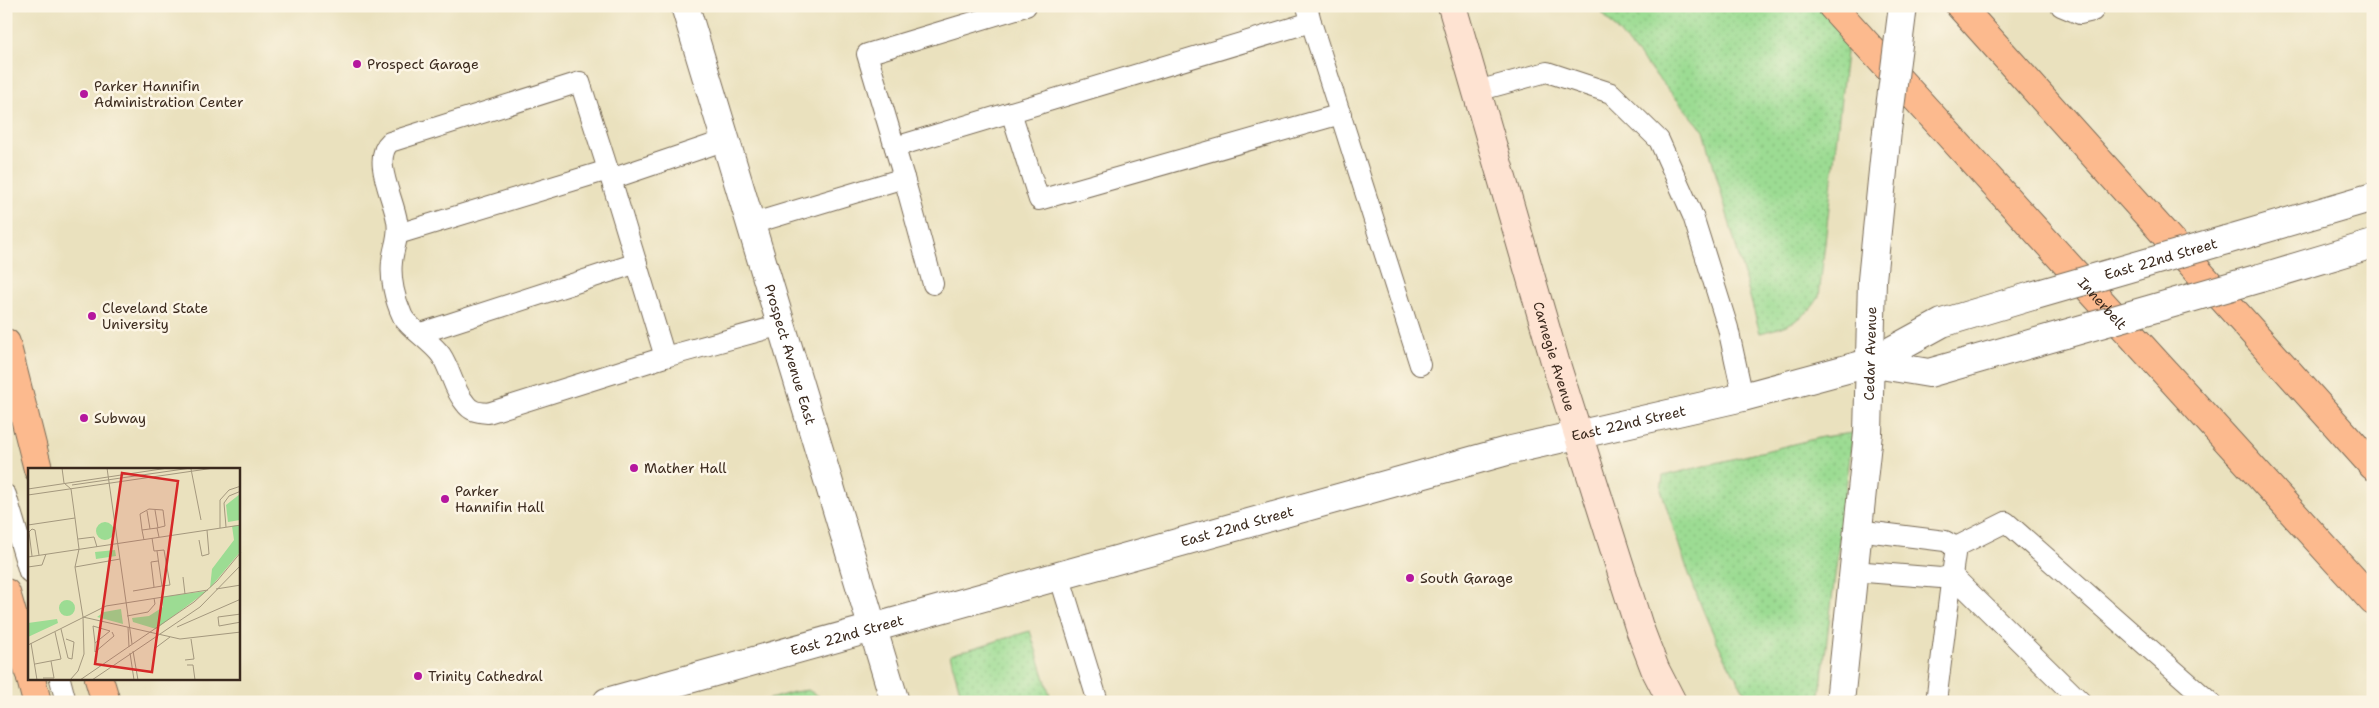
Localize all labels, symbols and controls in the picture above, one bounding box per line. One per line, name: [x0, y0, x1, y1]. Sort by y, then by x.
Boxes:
place label: Prospect Garage: [367, 55, 479, 73]
marker: Prospect Garage: [351, 58, 363, 70]
place label: Parker Hannifin Administration Center: [94, 77, 244, 111]
marker: Parker Hannifin Administration Center: [78, 88, 90, 100]
street label: East 22nd Street: [2102, 234, 2219, 284]
street label: Innerbelt: [2074, 273, 2131, 333]
street label: Prospect Avenue East: [760, 282, 820, 427]
place label: Cleveland State University: [102, 299, 208, 333]
street label: Carnegie Avenue: [1529, 299, 1579, 414]
street label: Cedar Avenue: [1860, 306, 1880, 401]
marker: Cleveland State University: [86, 310, 98, 322]
street label: East 22nd Street: [1570, 401, 1687, 445]
place label: Subway: [94, 409, 146, 427]
marker: Subway: [78, 412, 90, 424]
place label: Mather Hall: [644, 459, 727, 477]
marker: Mather Hall: [628, 462, 640, 474]
inset map: [28, 468, 240, 680]
place label: Parker Hannifin Hall: [455, 482, 545, 516]
marker: Parker Hannifin Hall: [439, 493, 451, 505]
street label: East 22nd Street: [1178, 502, 1296, 551]
place label: South Garage: [1420, 569, 1513, 587]
marker: South Garage: [1404, 572, 1416, 584]
street label: East 22nd Street: [788, 611, 905, 659]
place label: Trinity Cathedral: [428, 667, 543, 685]
marker: Trinity Cathedral: [412, 670, 424, 682]

